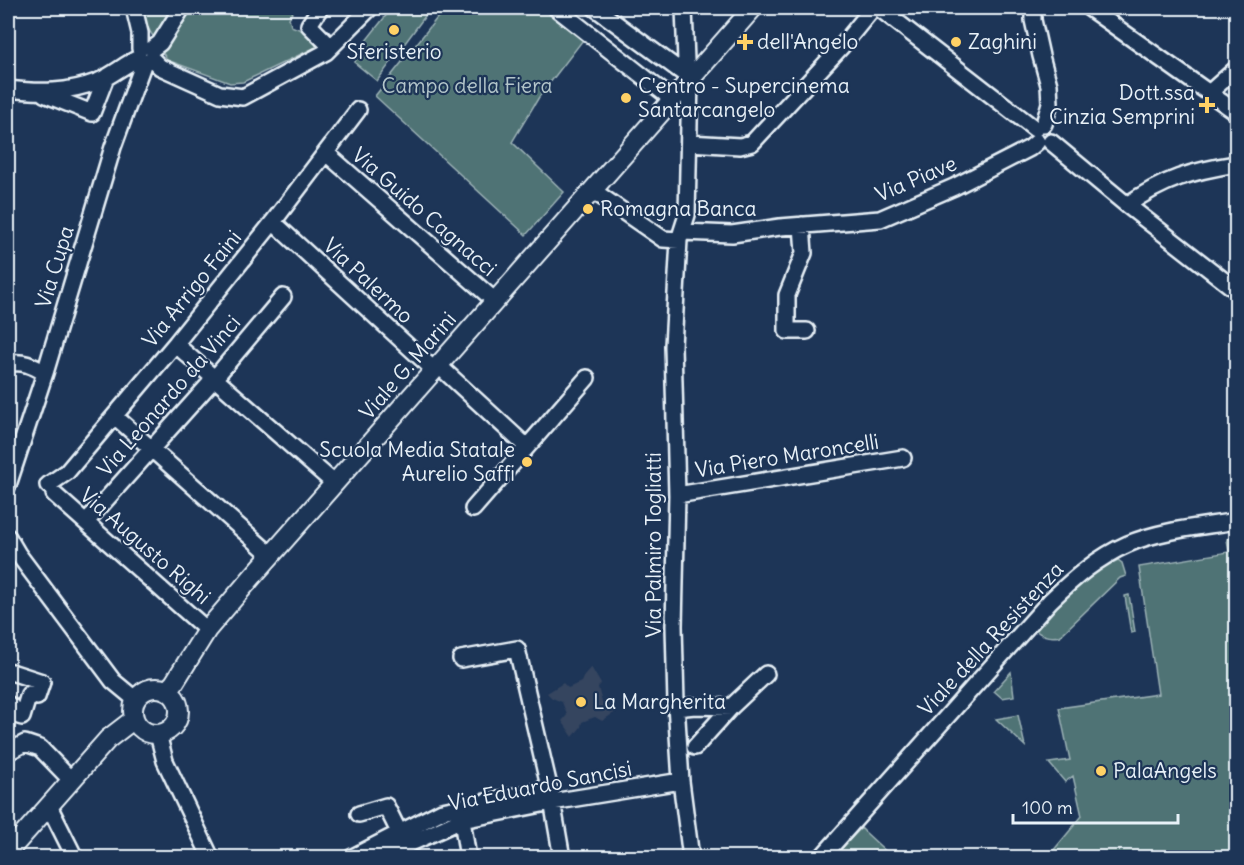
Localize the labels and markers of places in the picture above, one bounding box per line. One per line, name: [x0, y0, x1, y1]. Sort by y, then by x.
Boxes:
marker: Sferisterio: [387, 23, 401, 37]
place label: dell'Angelo: [757, 28, 858, 55]
place label: Zaghini: [968, 28, 1037, 55]
marker: dell'Angelo: [738, 35, 752, 49]
marker: Zaghini: [949, 35, 963, 49]
place label: Sferisterio: [346, 38, 442, 65]
place label: C'entro - Supercinema Santarcangelo: [638, 72, 850, 123]
place label: Dott.ssa Cinzia Semprini: [1049, 79, 1195, 130]
marker: C'entro - Supercinema Santarcangelo: [619, 91, 633, 105]
marker: Dott.ssa Cinzia Semprini: [1200, 98, 1214, 112]
place label: Romagna Banca: [600, 195, 757, 222]
marker: Romagna Banca: [581, 202, 595, 216]
place label: Scuola Media Statale Aurelio Saffi: [319, 436, 515, 487]
marker: Scuola Media Statale Aurelio Saffi: [520, 455, 534, 469]
place label: La Margherita: [593, 688, 726, 715]
marker: La Margherita: [574, 695, 588, 709]
place label: PalaAngels: [1113, 757, 1217, 784]
marker: PalaAngels: [1094, 764, 1108, 778]

